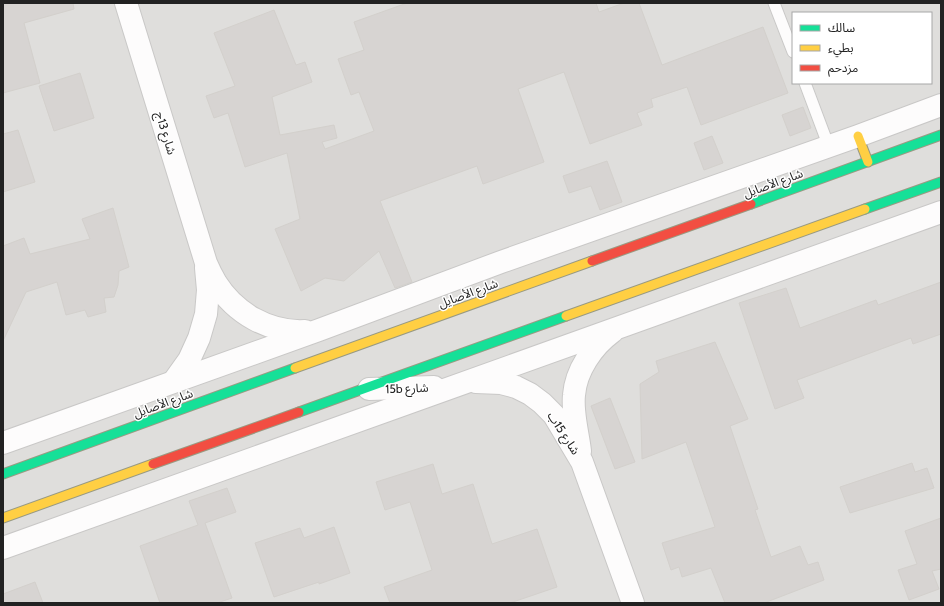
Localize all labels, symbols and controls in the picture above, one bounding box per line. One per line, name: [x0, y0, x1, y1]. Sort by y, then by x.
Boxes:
legend: [792, 12, 932, 84]
text: سالك: [828, 20, 855, 35]
text: بطيء: [828, 40, 854, 58]
text: مزدحم: [828, 60, 858, 77]
street label: شارع 13ج: [150, 110, 180, 157]
street label: شارع الأصايل: [741, 165, 806, 203]
street label: شارع الأصايل: [436, 275, 501, 313]
street label: 15b شارع: [385, 380, 429, 398]
street label: شارع الأصايل: [131, 385, 196, 423]
street label: شارع 15ب: [543, 409, 583, 458]

